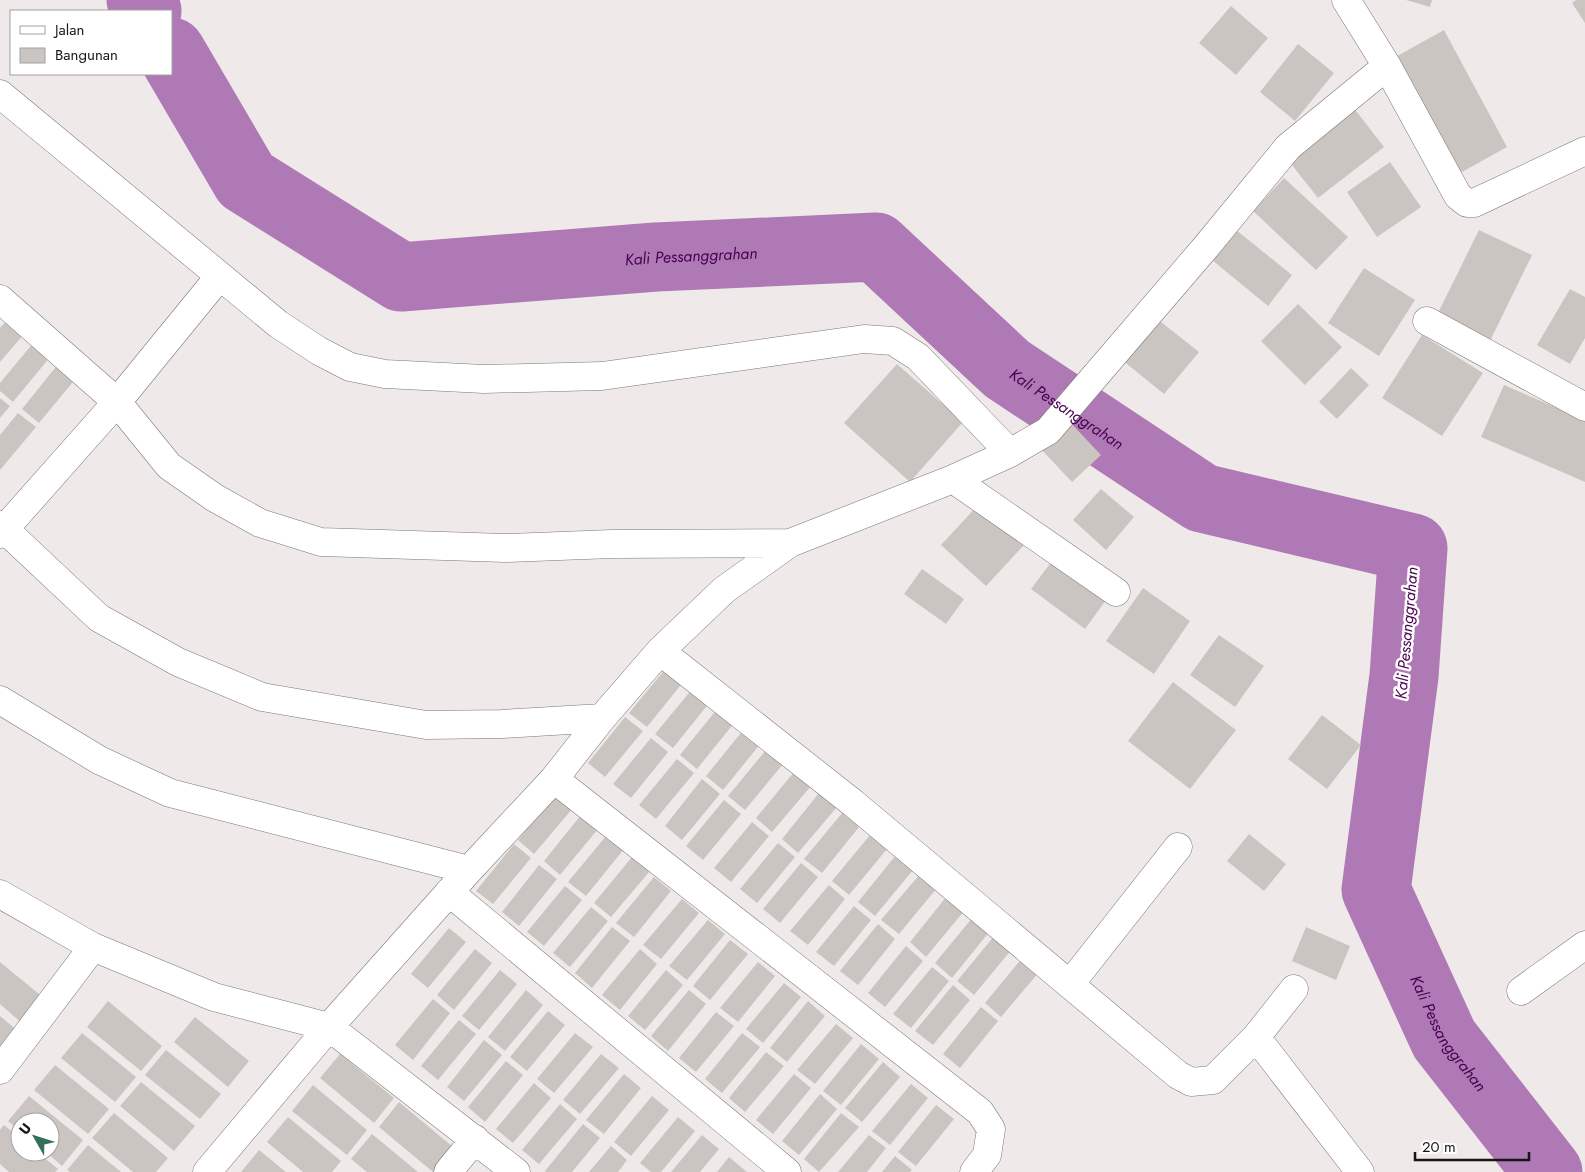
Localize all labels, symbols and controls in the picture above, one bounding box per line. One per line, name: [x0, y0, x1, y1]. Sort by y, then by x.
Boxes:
legend: [10, 10, 172, 75]
text: Jalan: [53, 19, 84, 41]
text: Bangunan: [55, 44, 118, 66]
water label: Kali Pessanggrahan: [624, 241, 758, 271]
water label: Kali Pessanggrahan: [1005, 363, 1128, 455]
water label: Kali Pessanggrahan: [1389, 566, 1424, 700]
water label: Kali Pessanggrahan: [1404, 971, 1492, 1096]
north arrow: [10, 1112, 60, 1162]
text: U: [14, 1119, 36, 1139]
scale bar: [1415, 1130, 1529, 1162]
text: 20 m: [1422, 1136, 1456, 1158]

